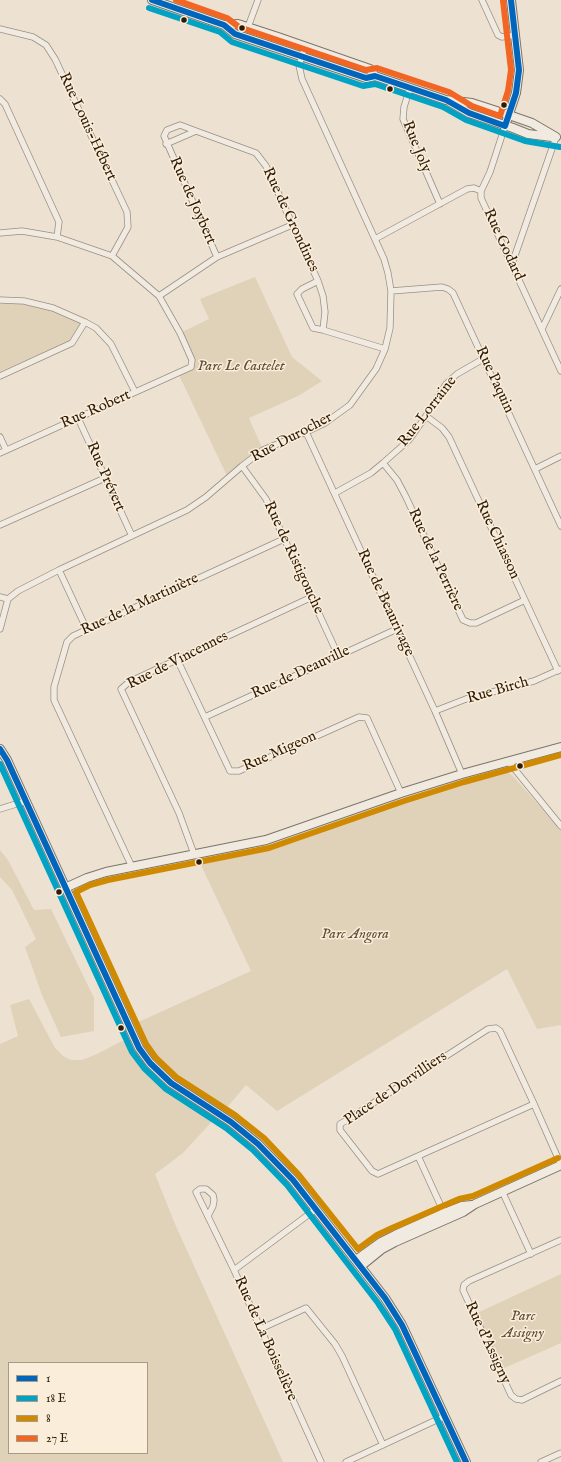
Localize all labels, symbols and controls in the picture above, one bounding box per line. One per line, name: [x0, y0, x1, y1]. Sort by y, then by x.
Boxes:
unlabelled marker: [179, 15, 189, 25]
unlabelled marker: [237, 23, 247, 33]
street label: Rue Louis-Hébert: [54, 70, 120, 184]
unlabelled marker: [385, 84, 395, 94]
unlabelled marker: [499, 100, 509, 110]
street label: Rue Joly: [397, 118, 435, 176]
street label: Rue de Joybert: [165, 154, 219, 248]
street label: Rue de Grondines: [258, 165, 322, 275]
street label: Rue Godard: [479, 206, 527, 284]
street label: Rue Paquin: [471, 344, 517, 416]
park label: Parc Le Castelet: [197, 358, 285, 376]
street label: Rue Lorraine: [395, 373, 461, 451]
street label: Rue Robert: [58, 387, 134, 433]
street label: Rue Durocher: [248, 409, 336, 467]
street label: Rue Prévert: [82, 439, 128, 515]
street label: Rue Chiasson: [471, 498, 523, 582]
street label: Rue de Ristigouche: [259, 499, 327, 617]
street label: Rue de la Perrière: [403, 506, 467, 614]
street label: Rue de Beaurivage: [352, 547, 418, 659]
street label: Rue de la Martinière: [78, 570, 202, 640]
street label: Rue de Vincennes: [125, 628, 231, 694]
street label: Rue de Deauville: [249, 642, 353, 704]
street label: Rue Birch: [465, 674, 531, 708]
street label: Rue Migeon: [241, 728, 319, 776]
unlabelled marker: [515, 761, 525, 771]
unlabelled marker: [194, 857, 204, 867]
unlabelled marker: [54, 887, 64, 897]
park label: Parc Angora: [321, 926, 389, 944]
unlabelled marker: [116, 1023, 126, 1033]
street label: Place de Dorvilliers: [341, 1048, 451, 1130]
street label: Rue de La Boisselière: [229, 1274, 301, 1404]
street label: Rue d'Assigny: [460, 1299, 514, 1387]
park label: Parc Assigny: [502, 1308, 544, 1343]
legend: [8, 1362, 148, 1454]
text: 1: [46, 1371, 50, 1386]
text: 18 E: [46, 1391, 66, 1406]
text: 8: [46, 1411, 51, 1426]
text: 27 E: [46, 1431, 68, 1446]

